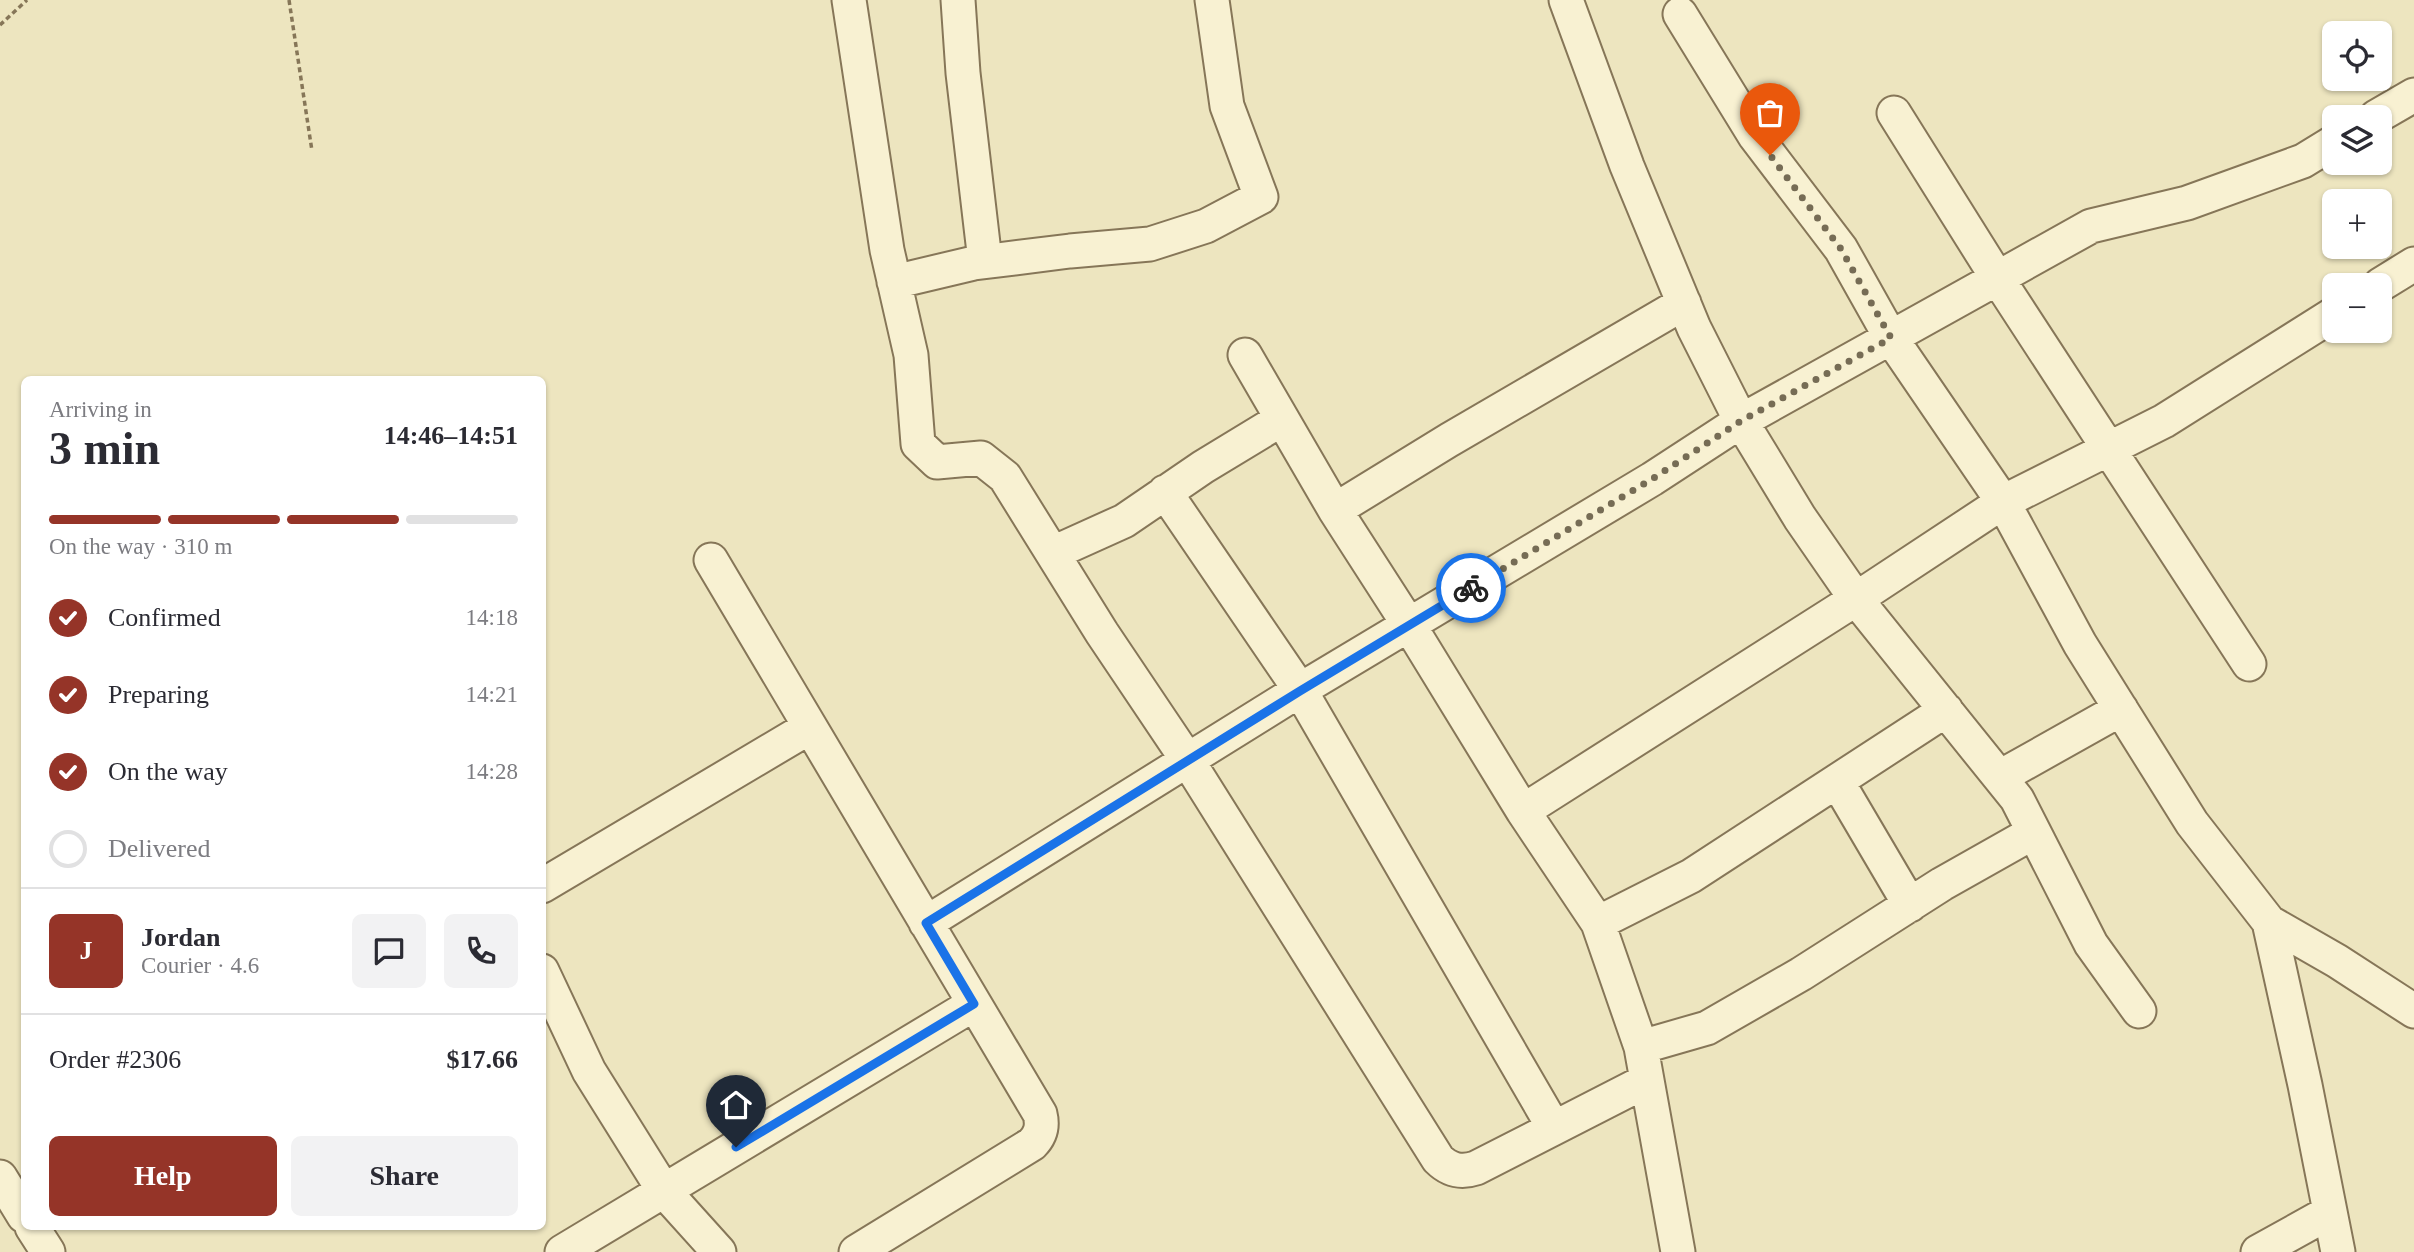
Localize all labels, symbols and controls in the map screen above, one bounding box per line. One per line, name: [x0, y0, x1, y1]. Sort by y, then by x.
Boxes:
map controls: [2322, 21, 2392, 343]
button: locate: [2322, 21, 2392, 91]
pin: [1740, 83, 1800, 155]
icon: bag: [1751, 94, 1789, 132]
button: layers: [2322, 105, 2392, 175]
button: +: [2322, 189, 2392, 259]
button: −: [2322, 273, 2392, 343]
text: Arriving in: [49, 397, 152, 422]
text: 14:46–14:51: [384, 421, 518, 450]
text: 3 min: [49, 423, 160, 474]
text: On the way · 310 m: [49, 534, 232, 559]
courier: [1436, 553, 1506, 623]
icon: bike: [1452, 569, 1490, 607]
icon: check: [49, 599, 87, 637]
text: Confirmed: [108, 603, 221, 632]
text: 14:18: [466, 605, 518, 630]
icon: check: [49, 676, 87, 714]
text: Preparing: [108, 680, 209, 709]
text: 14:21: [466, 682, 518, 707]
icon: check: [49, 753, 87, 791]
text: On the way: [108, 757, 228, 786]
text: 14:28: [466, 759, 518, 784]
text: Delivered: [108, 834, 211, 863]
button: chat: [352, 914, 426, 988]
button: phone: [444, 914, 518, 988]
text: Jordan: [141, 923, 220, 952]
text: J: [80, 936, 93, 965]
text: Courier · 4.6: [141, 953, 259, 978]
text: Order #2306: [49, 1045, 181, 1074]
text: $17.66: [447, 1045, 518, 1074]
pin: [706, 1075, 766, 1147]
icon: home: [717, 1086, 755, 1124]
button: Help: [49, 1136, 277, 1216]
button: Share: [291, 1136, 518, 1216]

